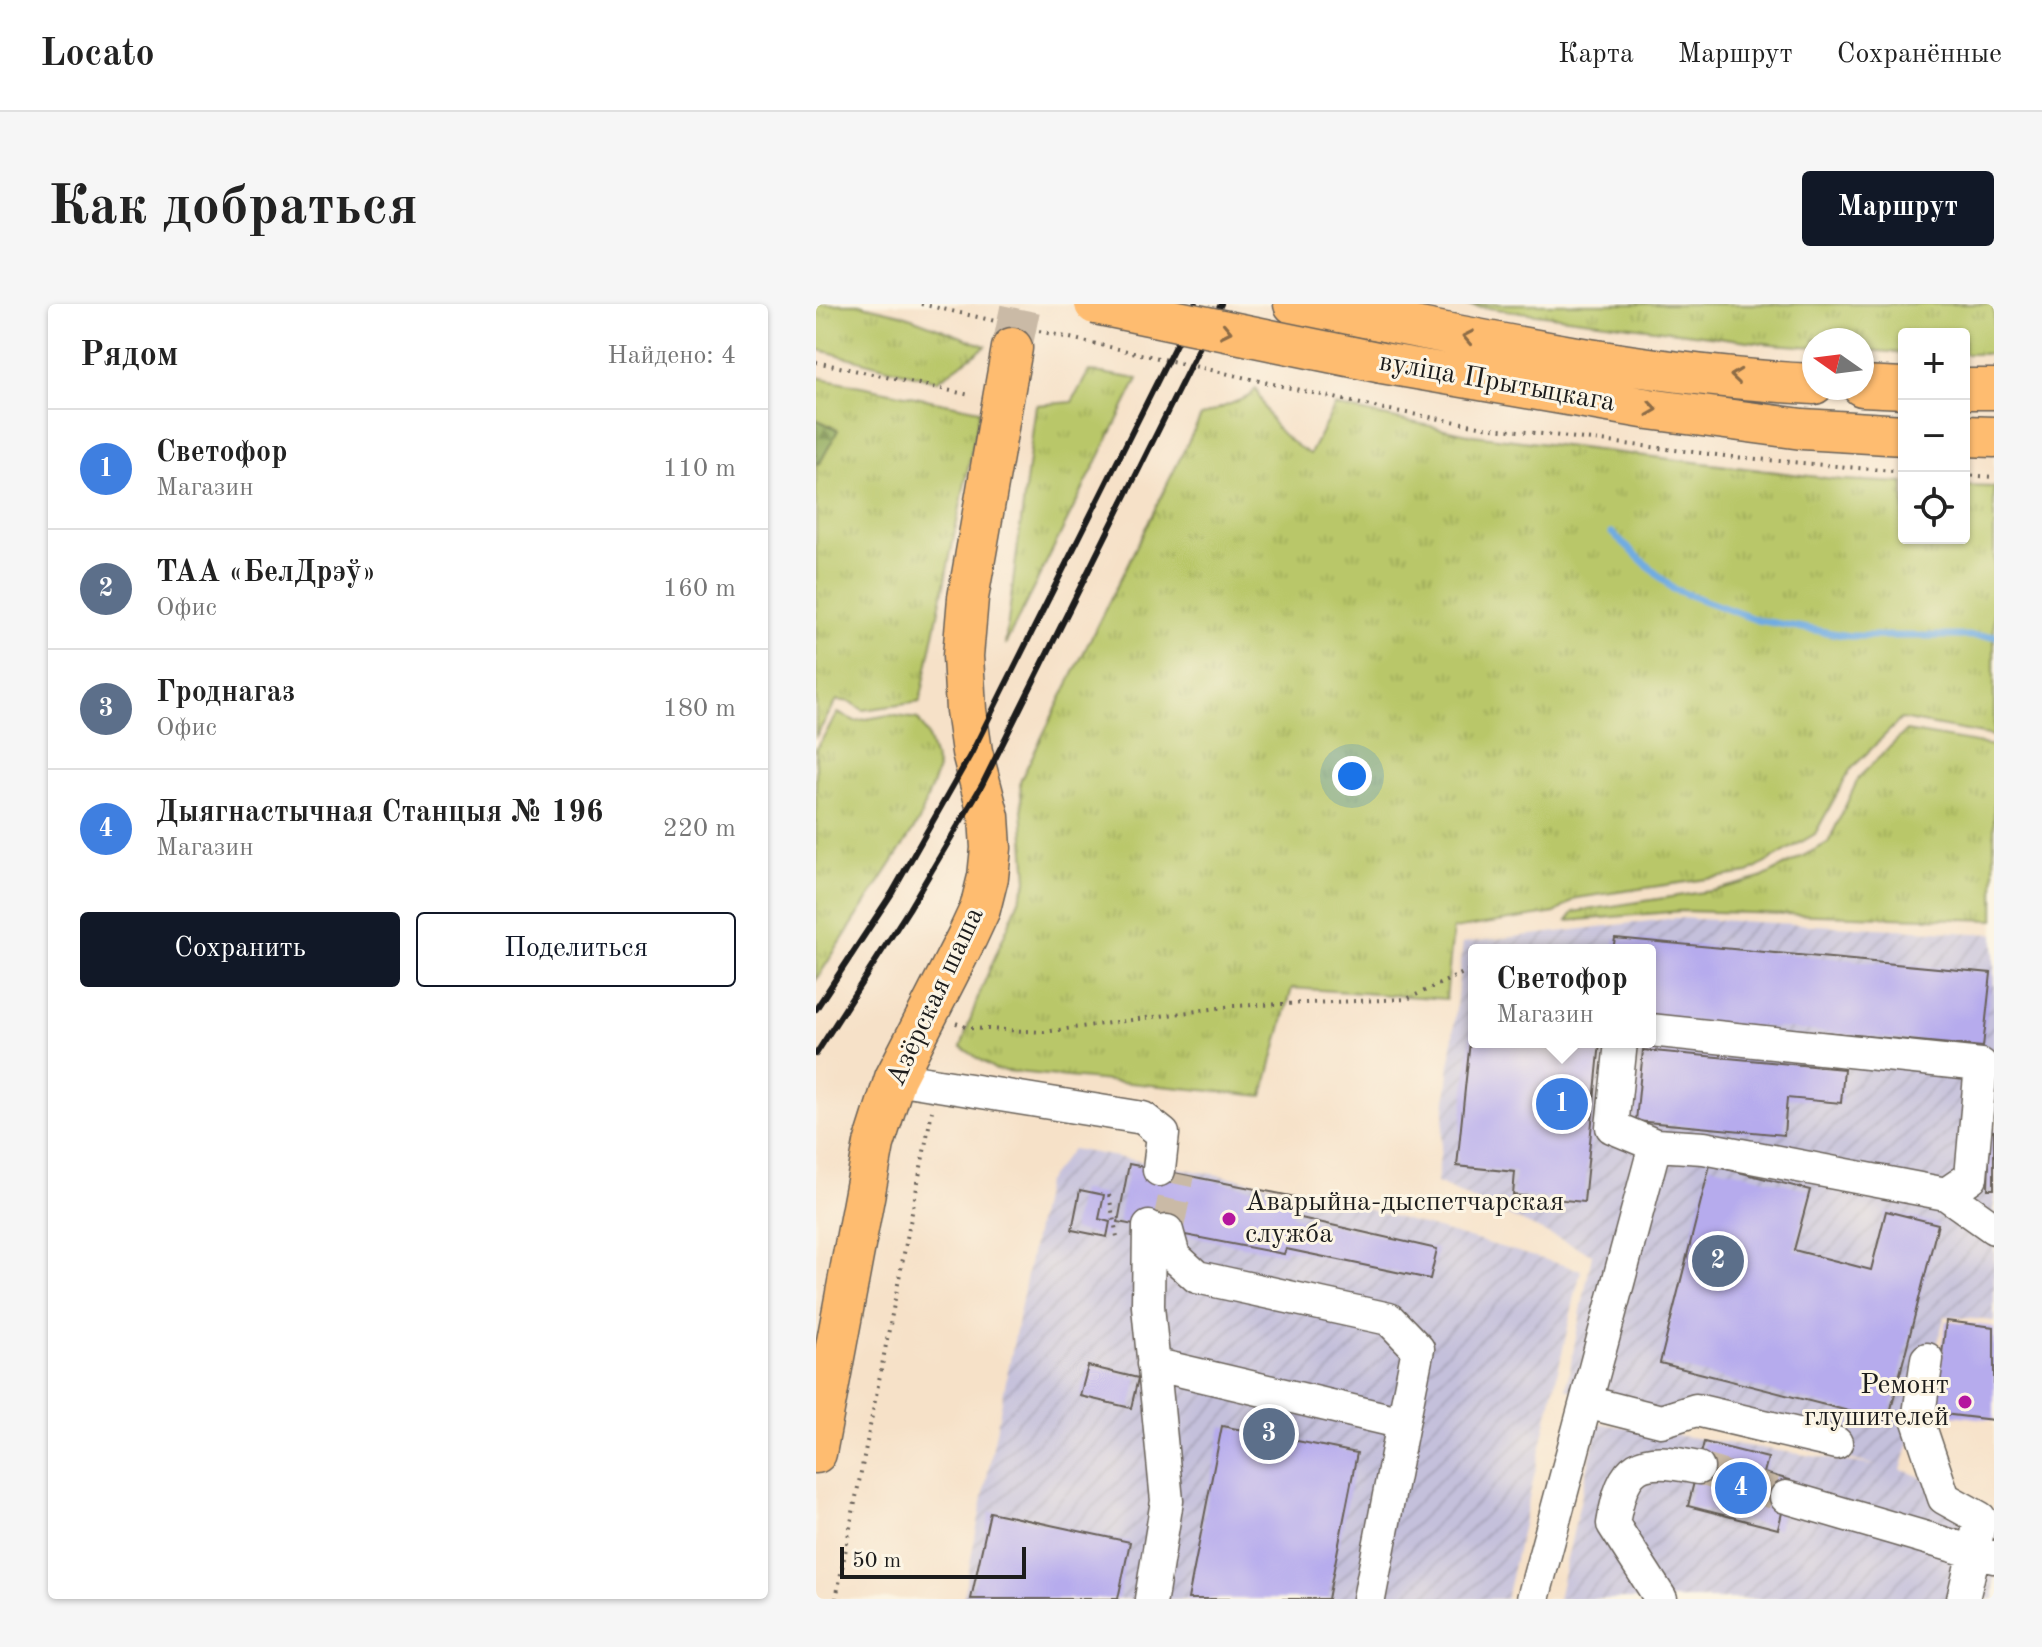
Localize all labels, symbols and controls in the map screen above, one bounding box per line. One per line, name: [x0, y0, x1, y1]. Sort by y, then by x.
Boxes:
text: Locato: [40, 36, 155, 74]
text: Карта: [1558, 41, 1634, 69]
text: Маршрут: [1678, 41, 1793, 69]
text: Сохранённые: [1837, 41, 2002, 69]
button: Маршрут: [1802, 171, 1994, 246]
text: Как добраться: [48, 180, 418, 236]
one-way arrow: [1219, 322, 1232, 339]
north arrow: [1802, 328, 1874, 400]
map controls: [1898, 328, 1970, 544]
button: +: [1898, 328, 1970, 400]
one-way arrow: [1461, 329, 1474, 346]
text: Рядом: [80, 339, 179, 373]
text: Найдено: 4: [607, 343, 736, 369]
street label: вуліца Прытыцкага: [1377, 348, 1617, 418]
one-way arrow: [1729, 368, 1742, 385]
one-way arrow: [1645, 400, 1659, 417]
button: −: [1898, 400, 1970, 472]
text: Светофор: [156, 438, 288, 468]
text: 1: [98, 456, 114, 482]
text: 110 m: [663, 456, 736, 482]
button: locate: [1898, 472, 1970, 544]
text: Магазин: [156, 475, 254, 501]
text: ТАА «БелДрэў»: [156, 558, 376, 588]
text: 2: [98, 576, 114, 602]
text: 160 m: [663, 576, 736, 602]
text: Офис: [156, 595, 217, 621]
text: Гроднагаз: [156, 678, 295, 708]
text: 3: [98, 696, 114, 722]
text: 180 m: [663, 696, 736, 722]
text: Офис: [156, 715, 217, 741]
your location: [1332, 756, 1372, 796]
text: Дыягнастычная Станцыя № 196: [156, 798, 603, 828]
text: 4: [98, 816, 114, 842]
text: 220 m: [663, 816, 736, 842]
text: Магазин: [156, 835, 254, 861]
street label: Азёрская шаша: [882, 903, 990, 1091]
button: Сохранить: [80, 912, 400, 987]
button: Поделиться: [416, 912, 736, 987]
popup: [1468, 944, 1656, 1048]
text: Светофор: [1496, 965, 1628, 995]
text: Магазин: [1496, 1002, 1594, 1028]
pin: 1: [1536, 1074, 1588, 1134]
place label: Аварыйна-дыспетчарская служба: [1245, 1189, 1564, 1249]
marker: Аварыйна-дыспетчарская служба: [1220, 1210, 1238, 1228]
pin: 2: [1692, 1231, 1744, 1291]
place label: Ремонт глушителей: [1804, 1372, 1949, 1432]
marker: Ремонт глушителей: [1956, 1393, 1974, 1411]
pin: 3: [1243, 1404, 1295, 1464]
pin: 4: [1715, 1458, 1767, 1518]
scale bar: [840, 1543, 1026, 1579]
text: 50 m: [852, 1550, 901, 1572]

